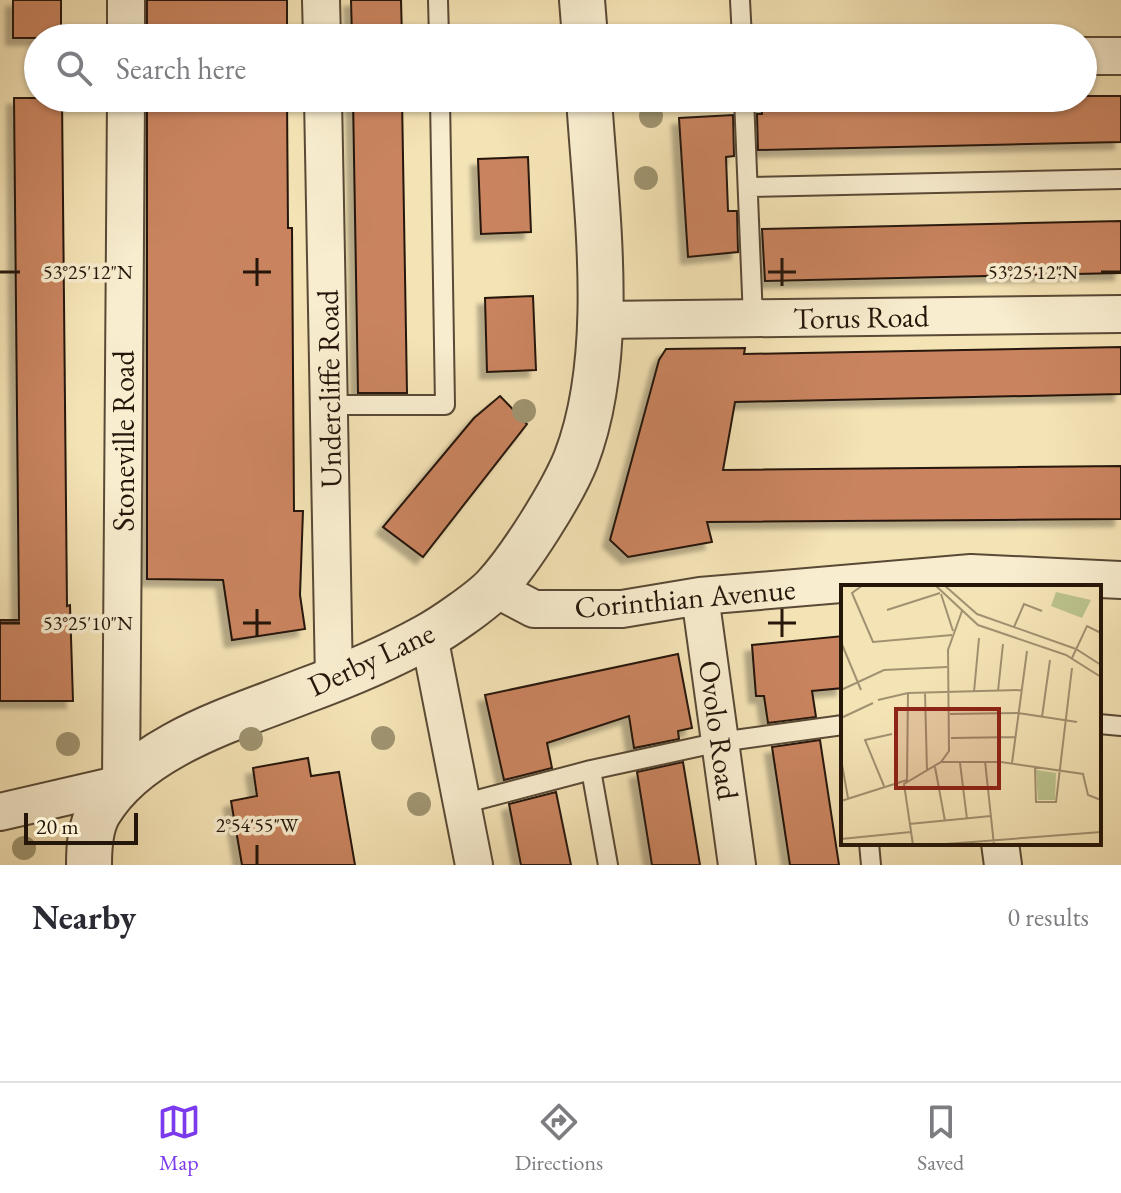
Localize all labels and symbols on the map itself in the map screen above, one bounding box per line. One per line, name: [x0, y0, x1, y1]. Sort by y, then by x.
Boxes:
text: 53°25'12"N: [43, 259, 133, 285]
text: 53°25'12"N: [988, 259, 1078, 285]
street label: Undercliffe Road: [308, 289, 350, 489]
street label: Torus Road: [793, 296, 930, 338]
street label: Stoneville Road: [104, 350, 143, 532]
street label: Corinthian Avenue: [573, 569, 797, 627]
inset map: [841, 585, 1101, 845]
text: 53°25'10"N: [43, 610, 133, 636]
street label: Derby Lane: [301, 613, 441, 705]
street label: Ovolo Road: [690, 658, 748, 803]
scale bar: [24, 809, 138, 845]
text: 2°54'55"W: [216, 812, 299, 838]

